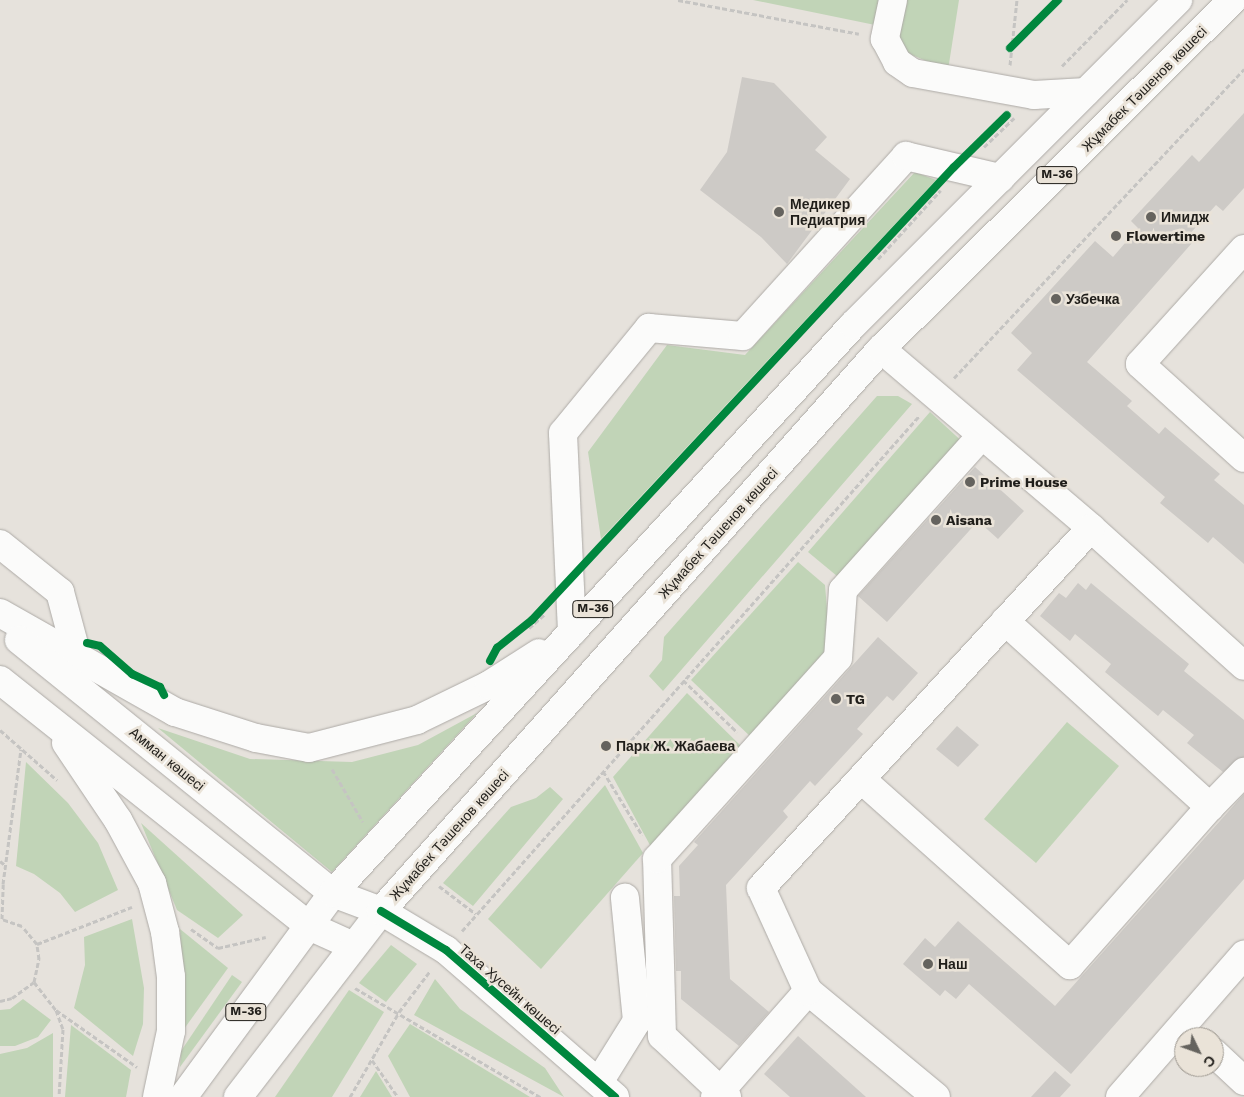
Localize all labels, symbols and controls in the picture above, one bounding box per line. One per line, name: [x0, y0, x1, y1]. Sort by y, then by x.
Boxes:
street label: Жұмабек Тәшенов көшесі: [1078, 23, 1210, 155]
road number: M-36: [1036, 166, 1078, 184]
place label: Медикер Педиатрия: [790, 196, 865, 228]
marker: Медикер Педиатрия: [772, 205, 786, 219]
place label: Имидж: [1161, 209, 1209, 225]
marker: Имидж: [1145, 211, 1157, 223]
place label: Flowertime: [1126, 228, 1205, 244]
marker: Flowertime: [1110, 230, 1122, 242]
place label: Узбечка: [1066, 291, 1120, 307]
marker: Узбечка: [1050, 293, 1062, 305]
street label: Жұмабек Тәшенов көшесі: [655, 464, 781, 602]
place label: Prime House: [980, 474, 1068, 490]
marker: Prime House: [964, 476, 976, 488]
place label: Aisana: [946, 512, 992, 528]
marker: Aisana: [930, 514, 942, 526]
road number: M-36: [572, 600, 614, 618]
place label: TG: [846, 691, 865, 707]
marker: TG: [830, 693, 842, 705]
street label: Амман көшесі: [126, 724, 208, 794]
place label: Парк Ж. Жабаева: [616, 738, 735, 754]
marker: Парк Ж. Жабаева: [600, 740, 612, 752]
street label: Жұмабек Тәшенов көшесі: [386, 766, 512, 904]
street label: Таха Хусейн көшесі: [456, 940, 564, 1038]
place label: Наш: [938, 956, 968, 972]
marker: Наш: [922, 958, 934, 970]
road number: M-36: [225, 1002, 267, 1022]
north arrow: [1174, 1027, 1224, 1077]
text: С: [1200, 1052, 1219, 1070]

